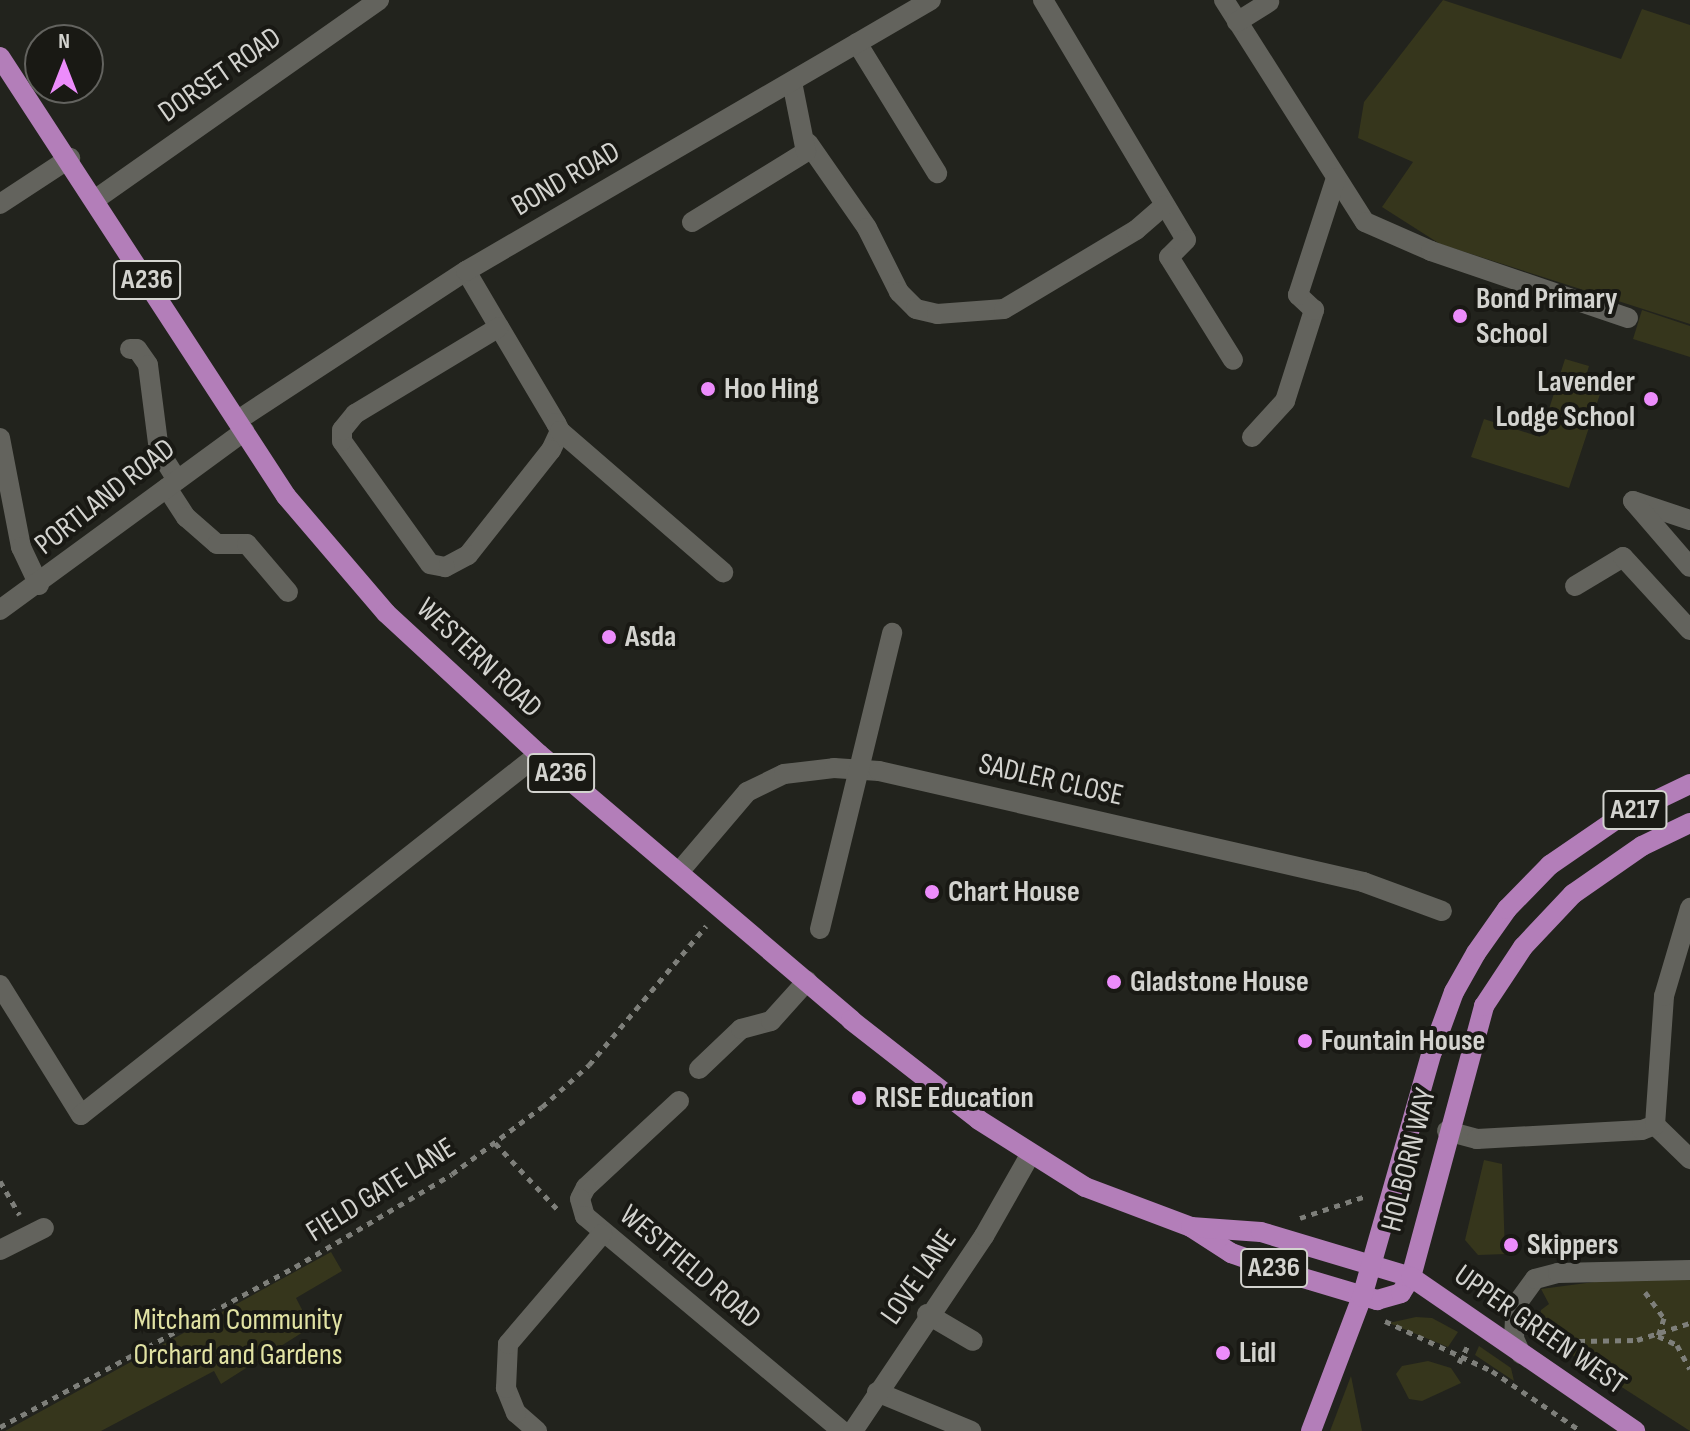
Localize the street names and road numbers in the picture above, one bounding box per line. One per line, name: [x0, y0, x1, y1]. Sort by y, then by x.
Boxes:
street label: DORSET ROAD: [152, 20, 288, 130]
street label: BOND ROAD: [506, 134, 626, 224]
road number: A236: [113, 256, 181, 304]
street label: PORTLAND ROAD: [28, 431, 182, 563]
street label: WESTERN ROAD: [409, 591, 549, 725]
street label: SADLER CLOSE: [975, 746, 1127, 814]
road number: A236: [527, 749, 595, 797]
road number: A217: [1601, 786, 1669, 834]
street label: HOLBORN WAY: [1374, 1085, 1444, 1235]
street label: FIELD GATE LANE: [300, 1130, 462, 1250]
street label: WESTFIELD ROAD: [612, 1197, 768, 1337]
street label: LOVE LANE: [873, 1223, 965, 1331]
road number: A236: [1240, 1244, 1308, 1292]
street label: UPPER GREEN WEST: [1447, 1257, 1633, 1403]

